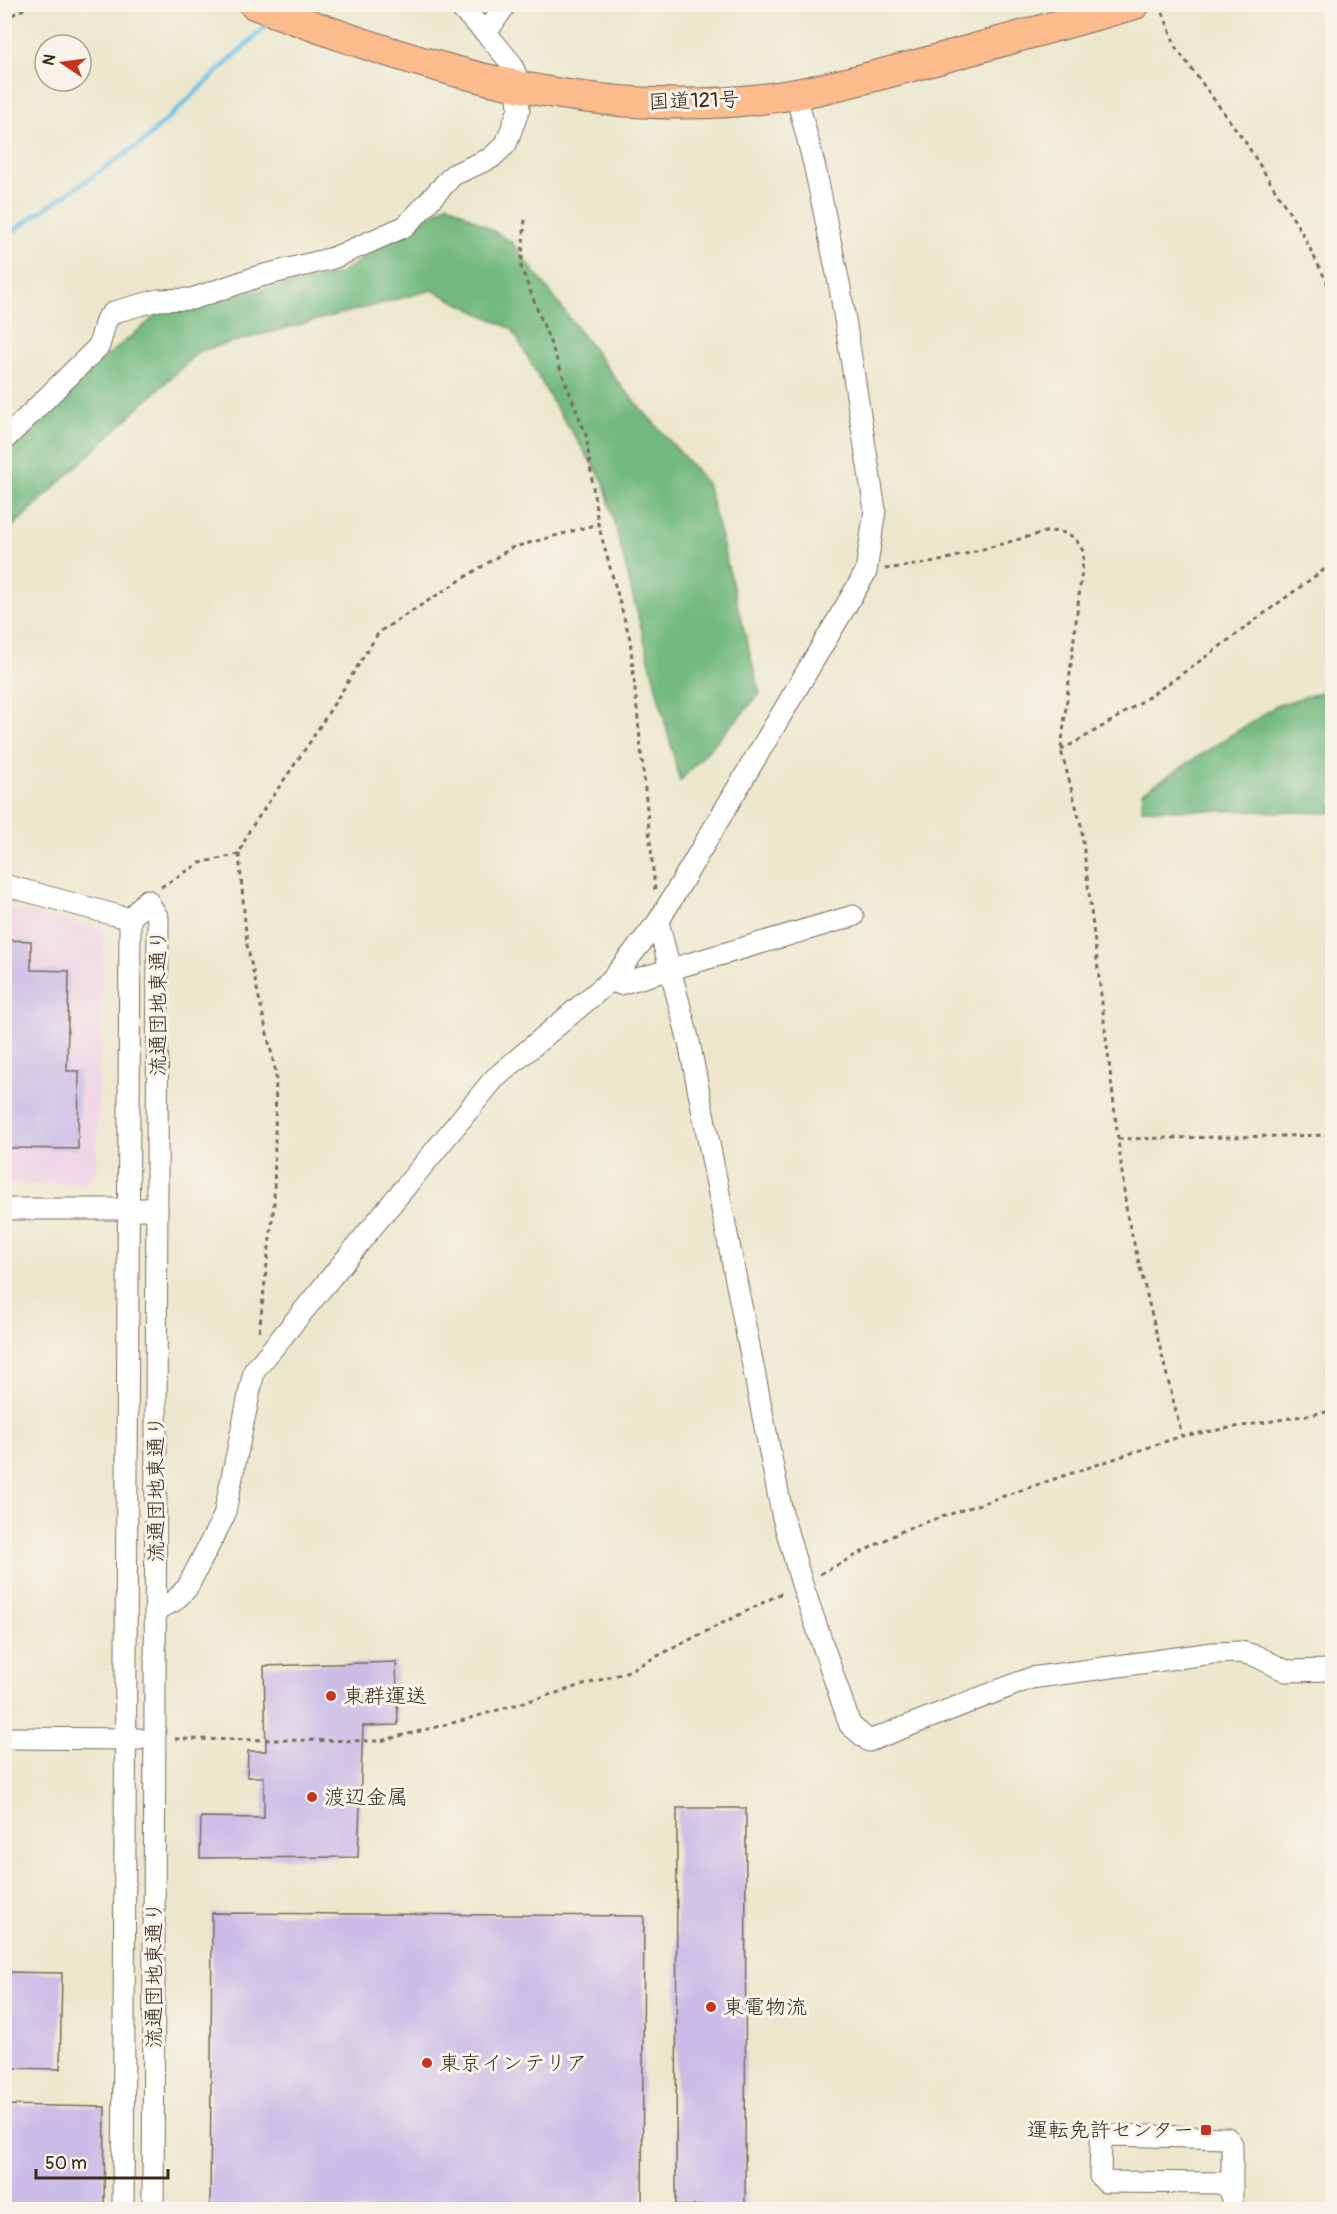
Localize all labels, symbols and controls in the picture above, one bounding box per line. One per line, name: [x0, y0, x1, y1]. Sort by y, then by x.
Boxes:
north arrow: [33, 33, 93, 93]
text: N: [38, 52, 60, 67]
street label: 国道121号: [648, 86, 740, 116]
street label: 流通団地東通り: [145, 930, 172, 1077]
street label: 流通団地東通り: [143, 1416, 170, 1563]
place label: 東群運送: [343, 1683, 427, 1710]
marker: 東群運送: [324, 1689, 338, 1703]
place label: 渡辺金属: [324, 1784, 408, 1811]
marker: 渡辺金属: [305, 1790, 319, 1804]
street label: 流通団地東通り: [141, 1902, 168, 2049]
place label: 東電物流: [723, 1994, 807, 2021]
marker: 東電物流: [704, 2000, 718, 2014]
place label: 東京インテリア: [439, 2050, 587, 2077]
marker: 東京インテリア: [420, 2056, 434, 2070]
place label: 運転免許センター: [1027, 2117, 1194, 2144]
marker: 運転免許センター: [1199, 2123, 1213, 2137]
scale bar: [36, 2142, 168, 2180]
text: 50 m: [45, 2152, 87, 2175]

